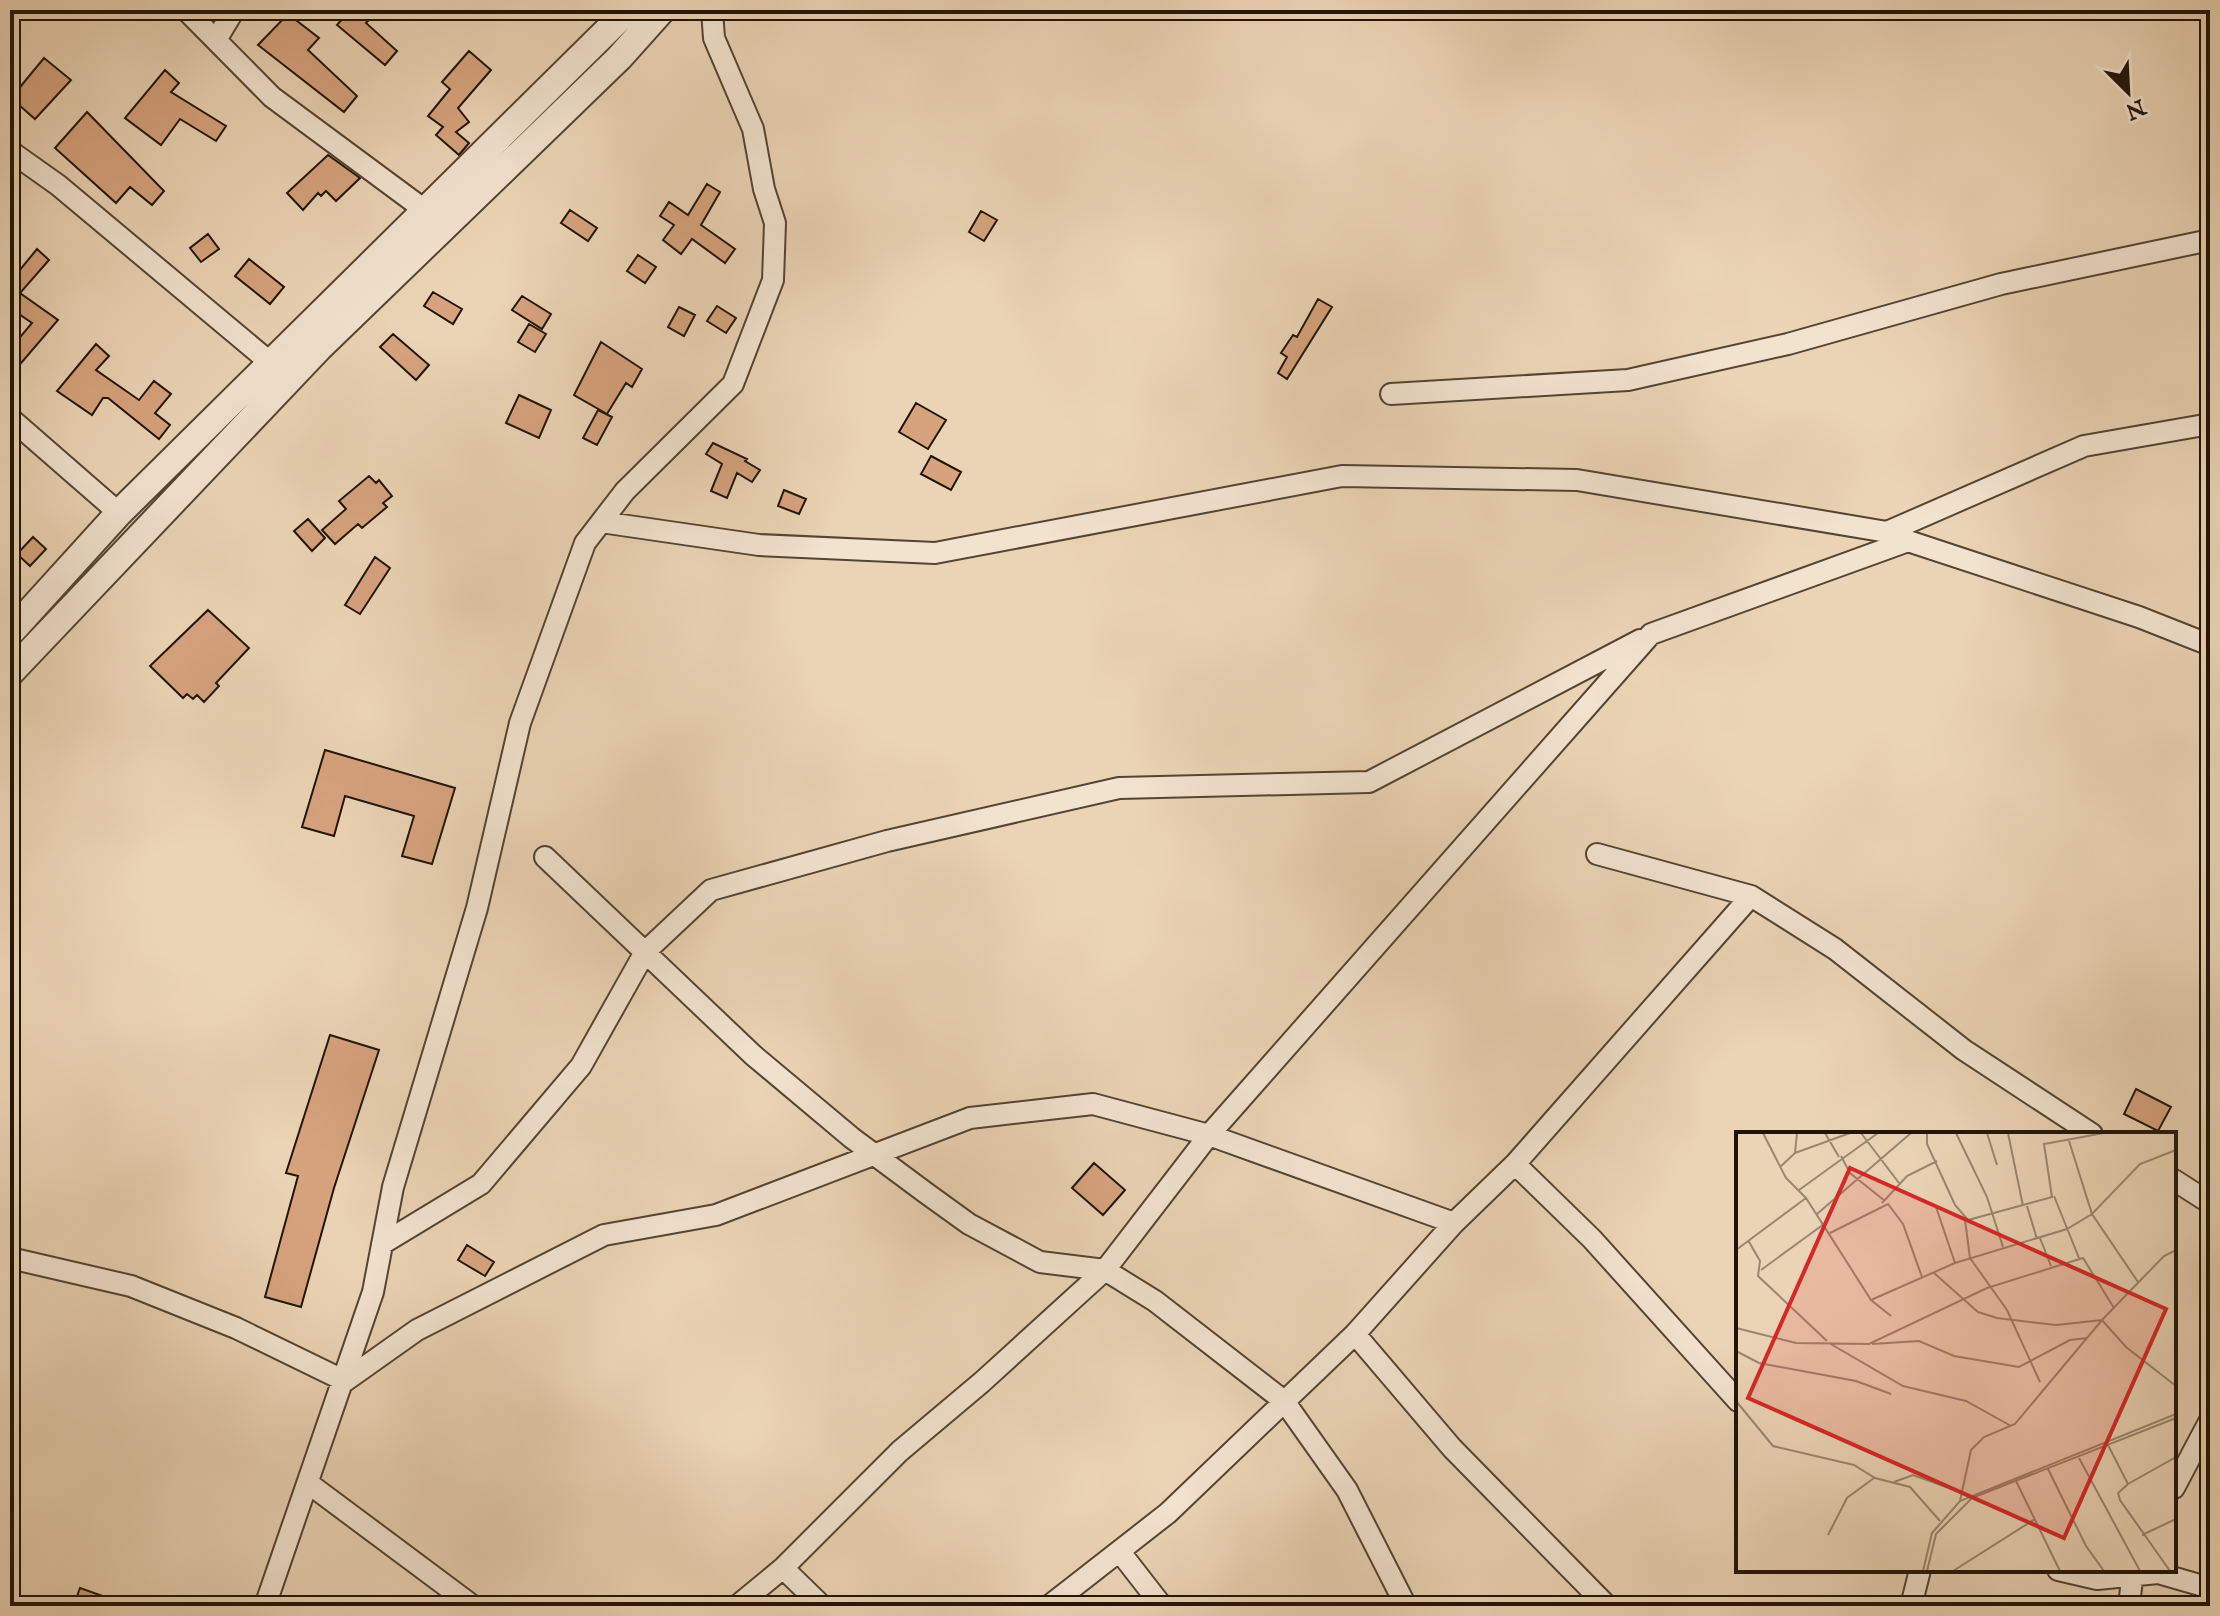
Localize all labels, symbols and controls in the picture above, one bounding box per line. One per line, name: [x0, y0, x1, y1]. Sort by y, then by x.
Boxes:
north arrow: [2088, 52, 2168, 132]
text: N: [2121, 91, 2151, 125]
inset map: [1736, 1132, 2176, 1572]

